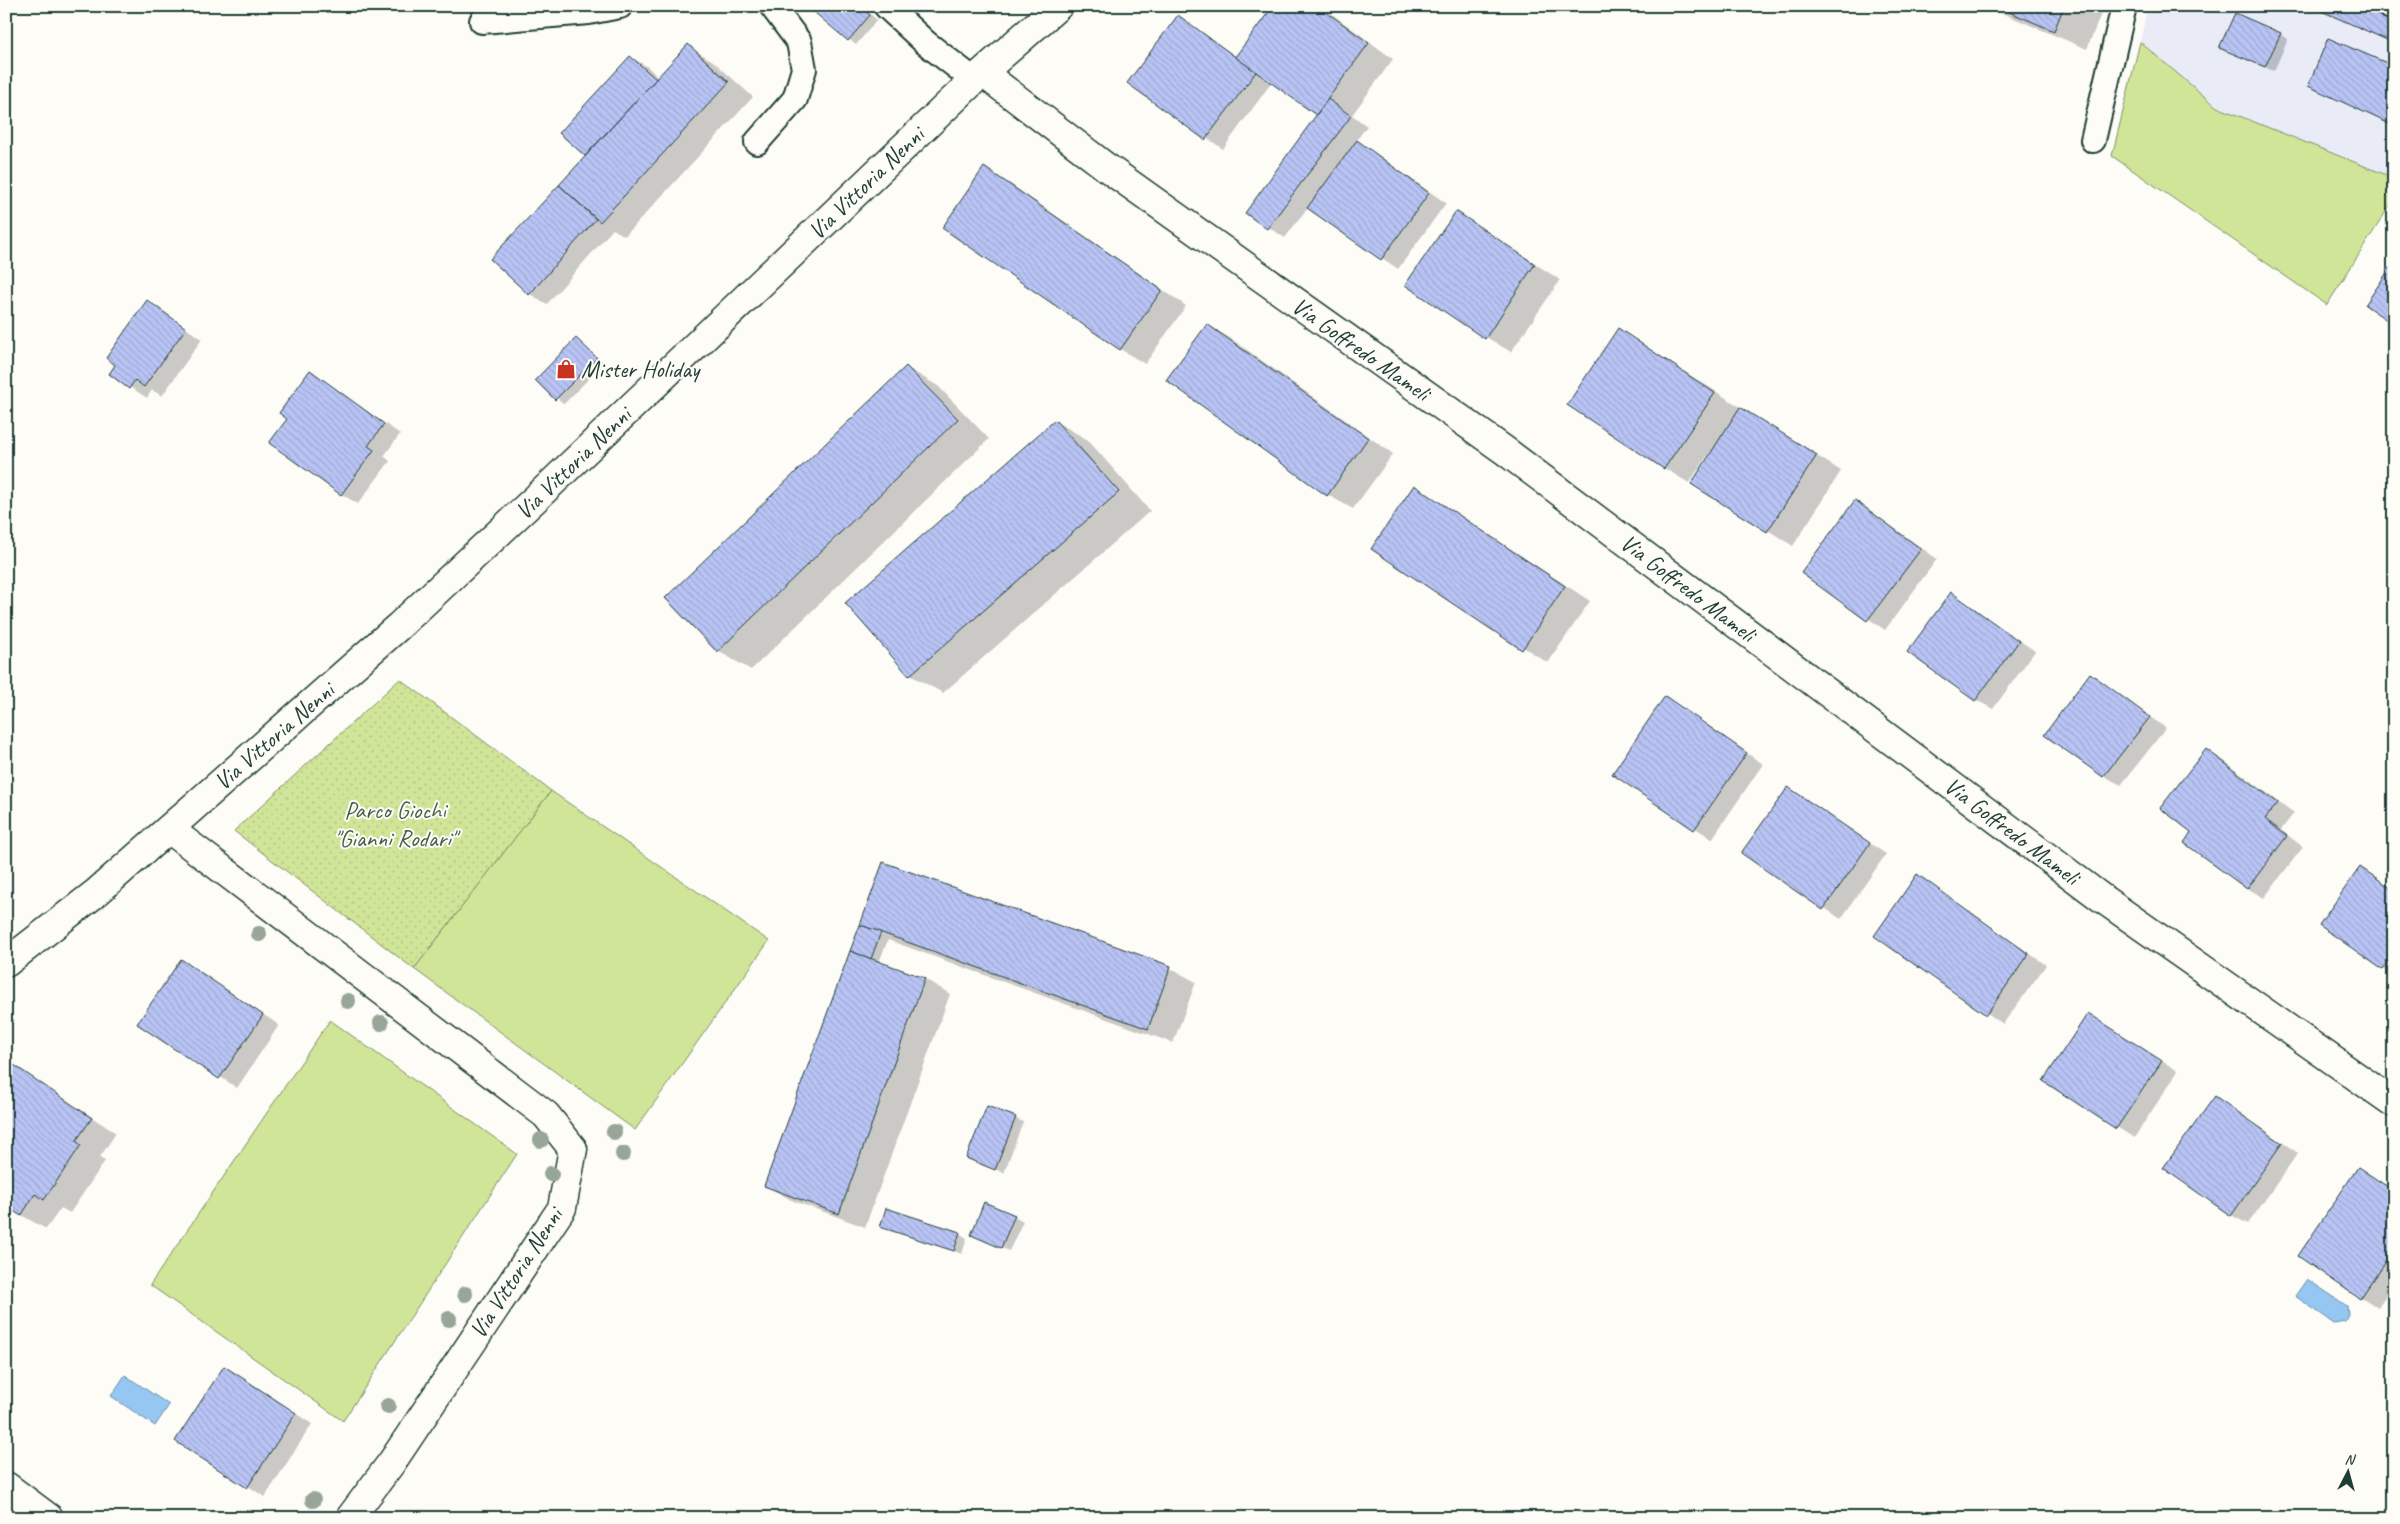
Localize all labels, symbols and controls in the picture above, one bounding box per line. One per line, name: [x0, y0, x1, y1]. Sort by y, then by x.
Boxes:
street label: Via Vittoria Nenni: [802, 119, 932, 246]
street label: Via Goffredo Mameli: [1286, 290, 1438, 409]
place label: Mister Holiday: [581, 354, 701, 384]
shop icon: Mister Holiday: [555, 358, 577, 380]
street label: Via Vittoria Nenni: [509, 399, 639, 526]
street label: Via Goffredo Mameli: [1615, 527, 1763, 650]
street label: Via Vittoria Nenni: [208, 674, 342, 796]
street label: Via Goffredo Mameli: [1939, 770, 2087, 893]
park label: Parco Giochi "Gianni Rodari": [334, 795, 462, 853]
street label: Via Vittoria Nenni: [463, 1200, 571, 1344]
north arrow: [2322, 1446, 2372, 1496]
text: N: [2344, 1451, 2357, 1469]

